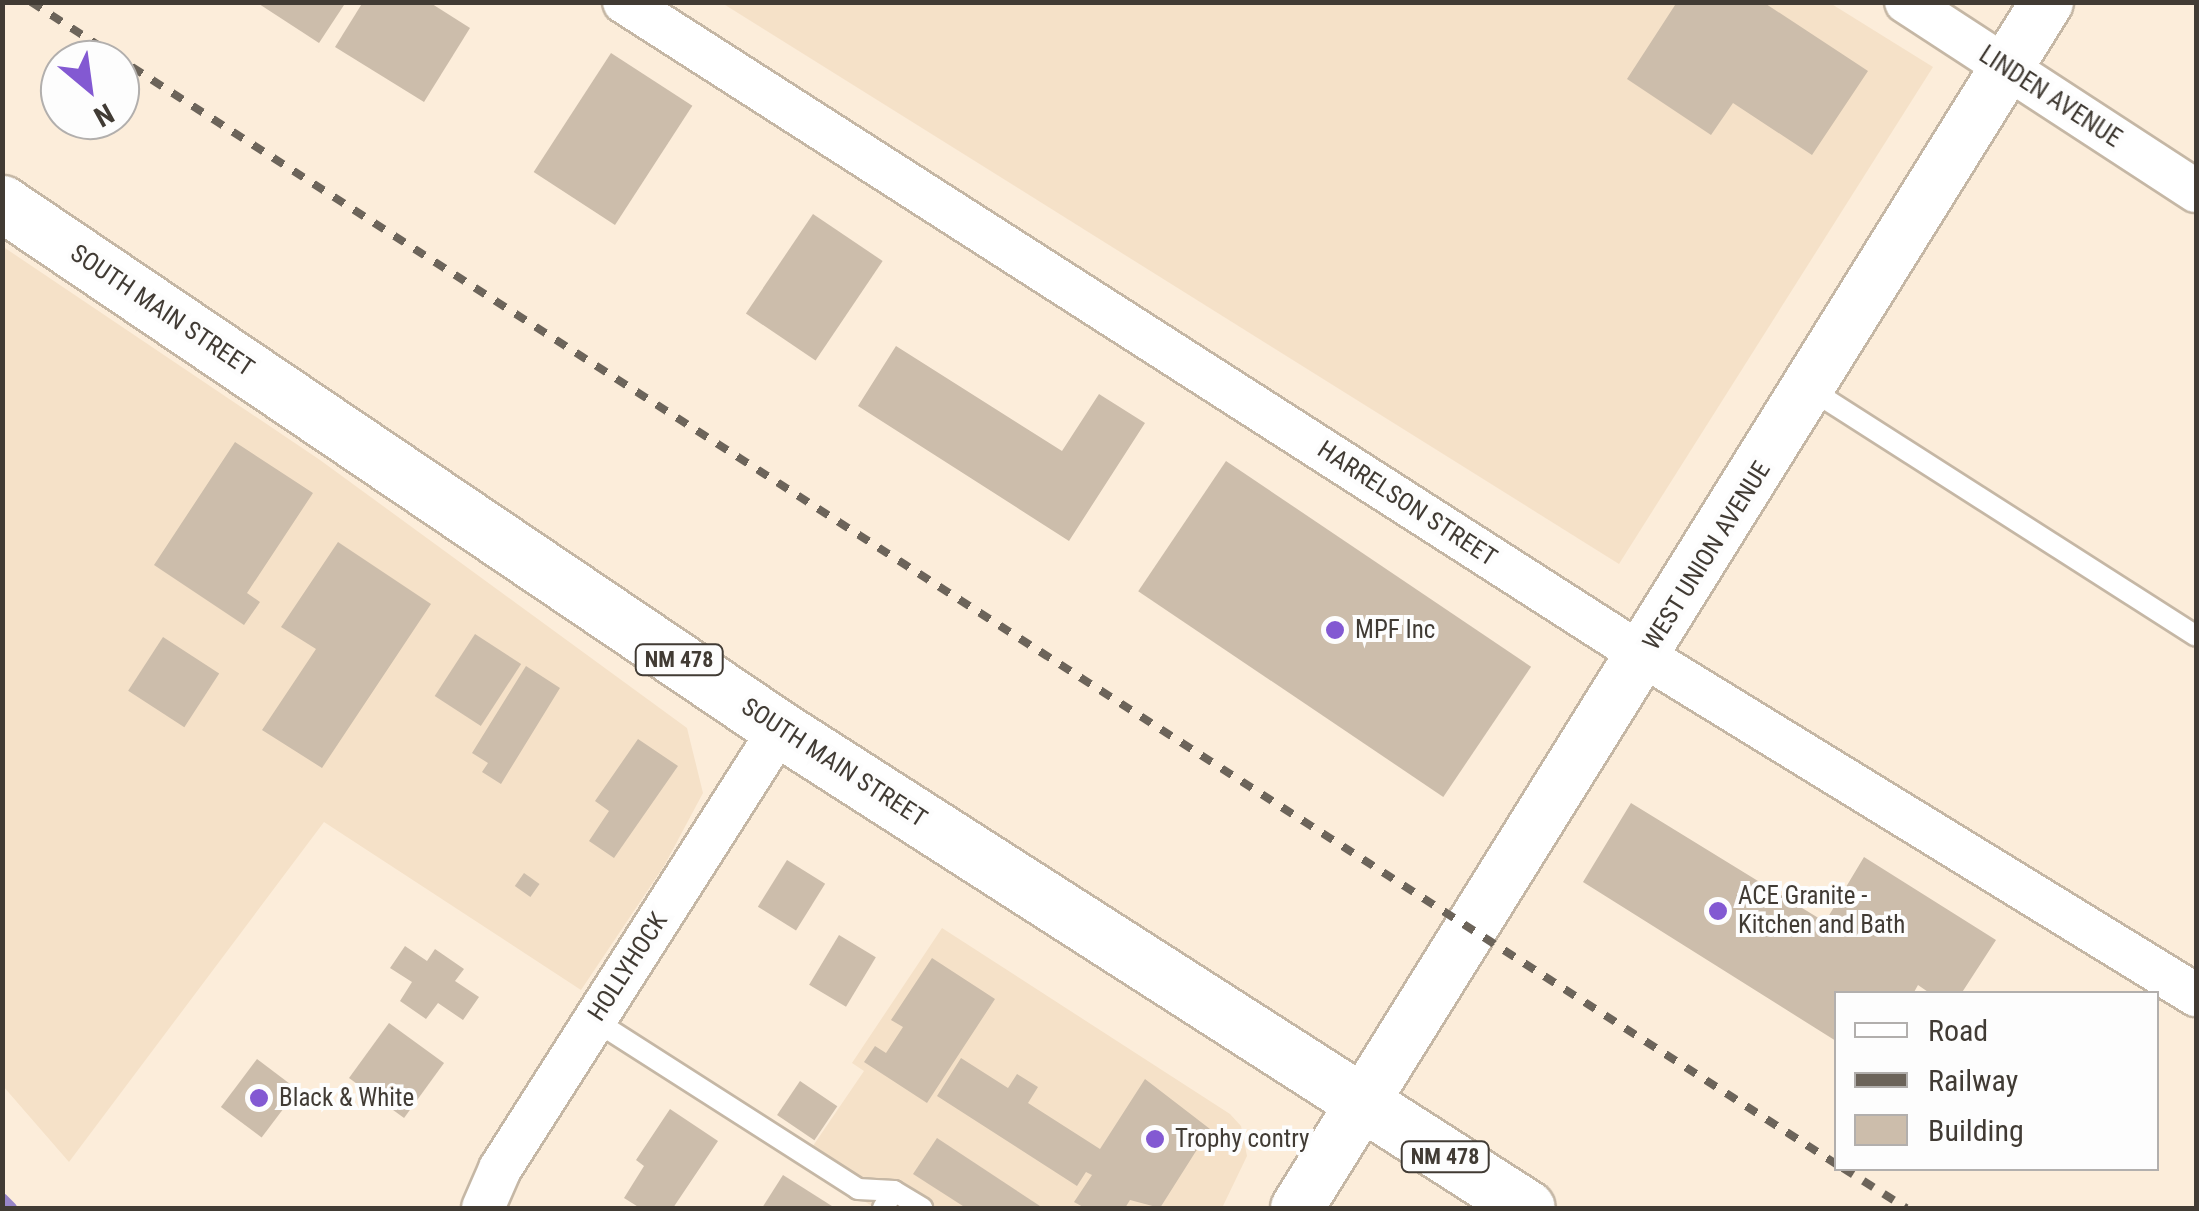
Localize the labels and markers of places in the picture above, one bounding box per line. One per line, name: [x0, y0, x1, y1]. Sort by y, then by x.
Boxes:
place label: MPF Inc: [1355, 615, 1435, 645]
marker: MPF Inc: [1324, 619, 1346, 641]
place label: ACE Granite - Kitchen and Bath: [1738, 882, 1905, 941]
marker: ACE Granite - Kitchen and Bath: [1707, 900, 1729, 922]
place label: Black & White: [279, 1083, 414, 1113]
marker: Black & White: [248, 1087, 270, 1109]
place label: Trophy contry: [1175, 1124, 1309, 1154]
marker: Trophy contry: [1144, 1128, 1166, 1150]

